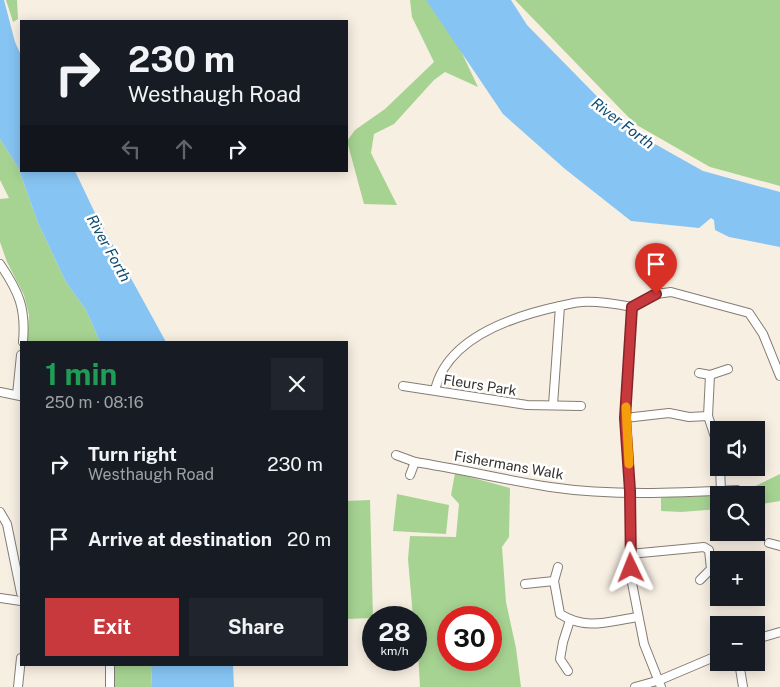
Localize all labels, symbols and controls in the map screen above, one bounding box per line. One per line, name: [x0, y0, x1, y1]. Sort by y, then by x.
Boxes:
text: 230 m: [128, 39, 235, 80]
icon: right: [45, 40, 110, 105]
text: Westhaugh Road: [128, 81, 301, 107]
water label: River Forth: [588, 94, 658, 152]
icon: left: [117, 135, 145, 163]
icon: ahead: [170, 135, 198, 163]
icon: right: [223, 135, 251, 163]
water label: River Forth: [84, 212, 134, 284]
pin: [635, 243, 677, 294]
icon: arrive: [642, 250, 670, 278]
text: 1 min: [45, 356, 117, 392]
button: close: [271, 358, 323, 410]
street label: Fleurs Park: [442, 371, 518, 399]
text: 250 m · 08:16: [45, 393, 144, 412]
map controls: [710, 421, 765, 671]
button: sound: [710, 421, 765, 476]
text: Turn right: [88, 443, 177, 465]
street label: Fishermans Walk: [453, 448, 565, 483]
icon: right: [45, 450, 73, 478]
text: 230 m: [267, 453, 323, 475]
text: Westhaugh Road: [88, 465, 214, 484]
button: search: [710, 486, 765, 541]
icon: arrive: [45, 525, 73, 553]
text: Arrive at destination: [88, 528, 272, 550]
text: 20 m: [287, 528, 331, 550]
position arrow: [604, 541, 656, 593]
button: +: [710, 551, 765, 606]
button: Exit: [45, 598, 179, 656]
button: Share: [189, 598, 323, 656]
speed limit sign: 30: [437, 606, 502, 671]
button: −: [710, 616, 765, 671]
text: 28: [378, 617, 411, 647]
text: km/h: [380, 644, 409, 658]

